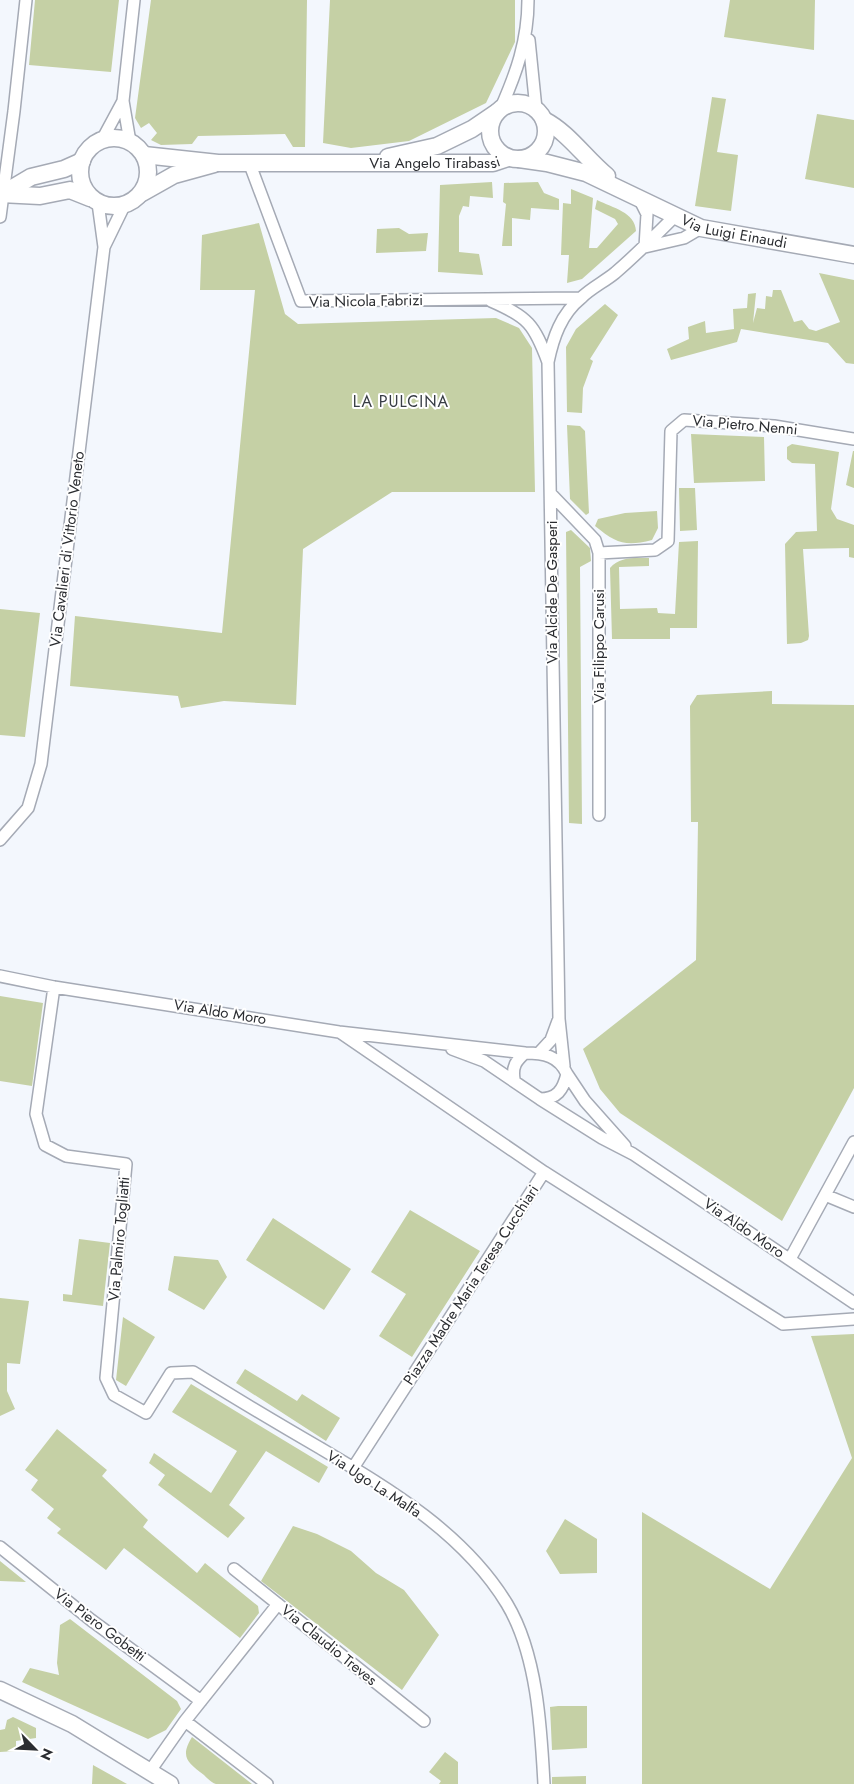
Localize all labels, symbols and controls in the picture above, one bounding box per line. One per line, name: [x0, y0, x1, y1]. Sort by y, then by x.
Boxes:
street label: Via Angelo Tirabassi: [369, 150, 503, 174]
street label: Via Luigi Einaudi: [677, 209, 789, 254]
street label: Via Nicola Fabrizi: [309, 289, 423, 313]
district label: LA PULCINA: [353, 390, 449, 413]
street label: Via Pietro Nenni: [691, 409, 799, 441]
street label: Via Cavalieri di Vittorio Veneto: [44, 450, 90, 648]
street label: Via Alcide De Gasperi: [541, 520, 563, 664]
street label: Via Filippo Carusi: [588, 589, 610, 703]
street label: Via Aldo Moro: [172, 994, 268, 1030]
street label: Via Palmiro Togliatti: [103, 1176, 135, 1302]
street label: Piazza Madre Maria Teresa Cucchiari: [398, 1181, 544, 1389]
street label: Via Aldo Moro: [699, 1193, 789, 1263]
street label: Via Ugo La Malfa: [322, 1445, 426, 1523]
street label: Via Piero Gobetti: [49, 1583, 151, 1667]
street label: Via Claudio Treves: [276, 1599, 382, 1691]
north arrow: [10, 1724, 60, 1774]
text: N: [35, 1745, 58, 1763]

